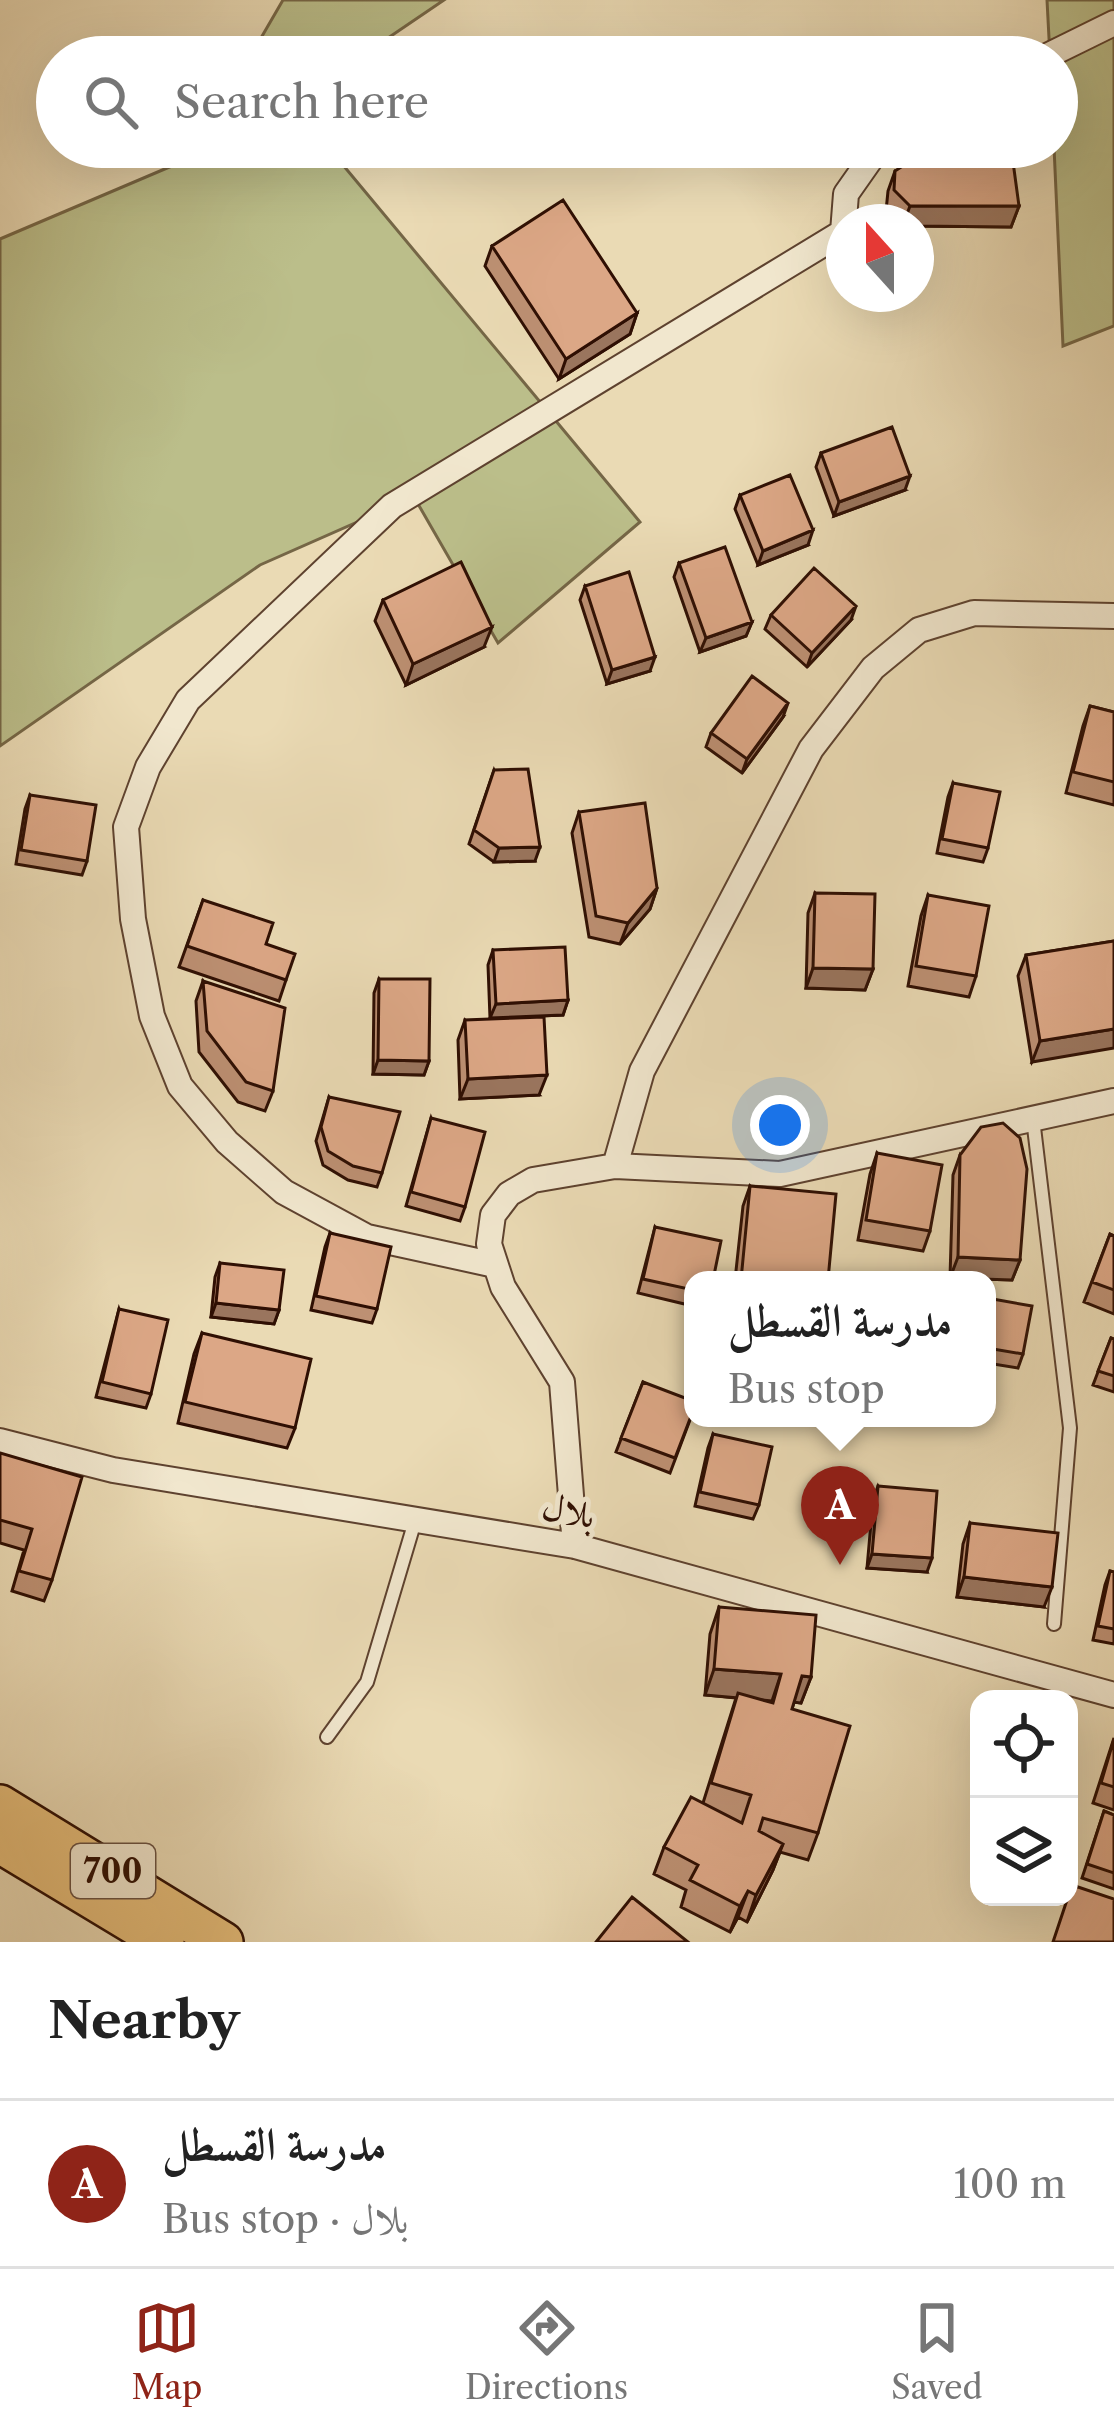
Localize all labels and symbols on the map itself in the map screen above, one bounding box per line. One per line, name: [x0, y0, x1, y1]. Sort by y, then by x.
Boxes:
north arrow: [826, 204, 934, 312]
your location: [750, 1095, 810, 1155]
pin: A: [801, 1466, 879, 1565]
street label: بلال: [538, 1483, 600, 1537]
road number: 700: [71, 1844, 155, 1898]

